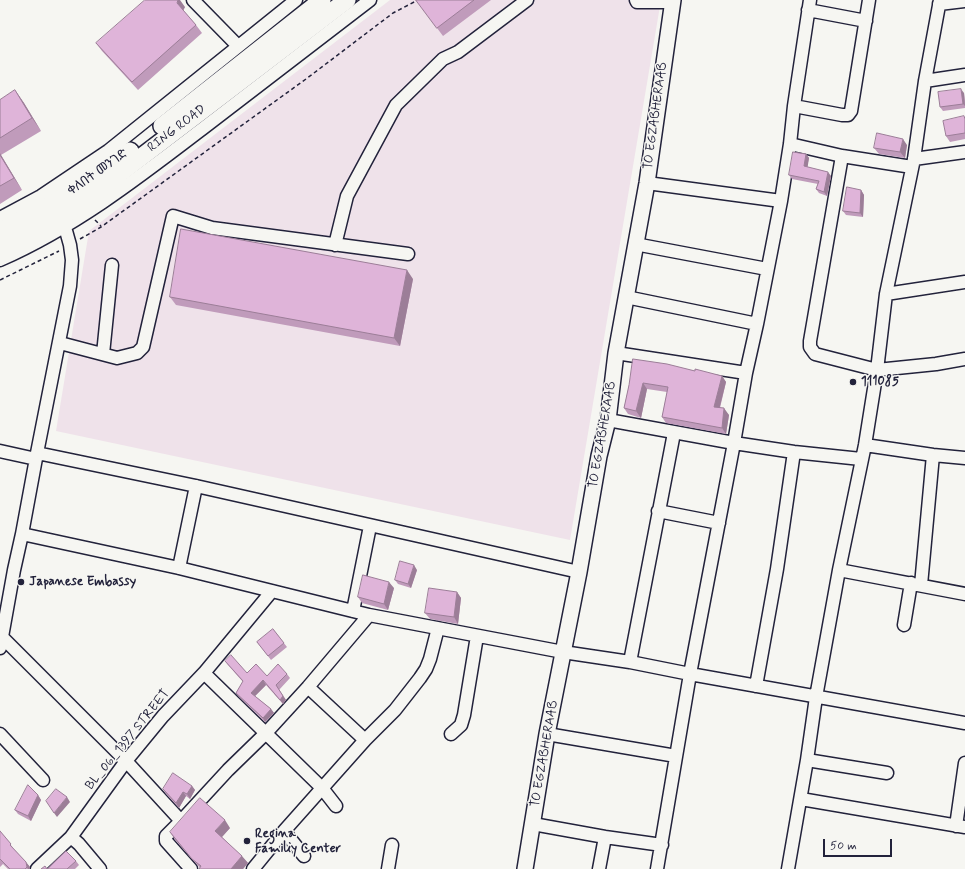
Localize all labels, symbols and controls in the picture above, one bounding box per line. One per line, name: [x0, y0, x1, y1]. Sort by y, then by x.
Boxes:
street label: TO EGZABHERAAB: [641, 61, 671, 171]
street label: RING ROAD: [145, 102, 209, 156]
street label: ቀለበት መንገድ: [65, 147, 131, 199]
place label: 111085: [861, 374, 899, 390]
marker: 111085: [848, 377, 858, 387]
street label: TO EGZABHERAAB: [586, 380, 620, 490]
place label: Japanese Embassy: [29, 574, 136, 590]
marker: Japanese Embassy: [16, 577, 26, 587]
street label: BL_06_1397 STREET: [83, 686, 173, 794]
street label: TO EGZABHERAAB: [528, 699, 562, 809]
place label: Regina Familiy Center: [255, 826, 341, 857]
scale bar: [825, 831, 894, 857]
marker: Regina Familiy Center: [242, 836, 252, 846]
text: 50 m: [830, 838, 857, 854]

